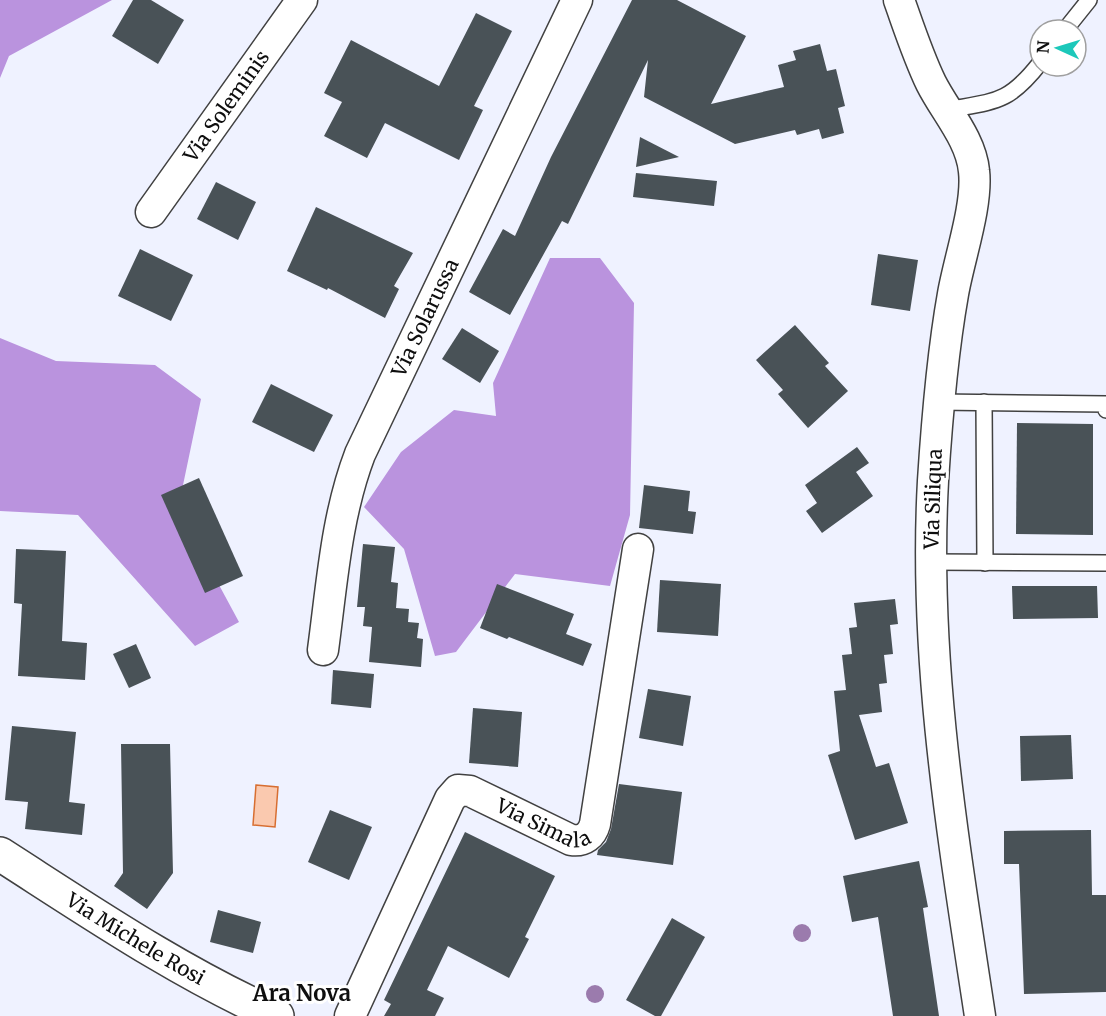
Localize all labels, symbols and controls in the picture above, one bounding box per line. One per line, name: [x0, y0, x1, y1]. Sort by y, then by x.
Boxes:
north arrow: [1028, 18, 1088, 78]
text: N: [1033, 40, 1053, 54]
street label: Via Soleminis: [177, 45, 274, 167]
street label: Via Solarussa: [385, 254, 464, 382]
street label: Via Siliqua: [918, 448, 947, 551]
street label: Via Simala: [491, 792, 595, 852]
street label: Via Michele Rosi: [61, 886, 209, 990]
district label: Ara Nova: [252, 979, 351, 1007]

